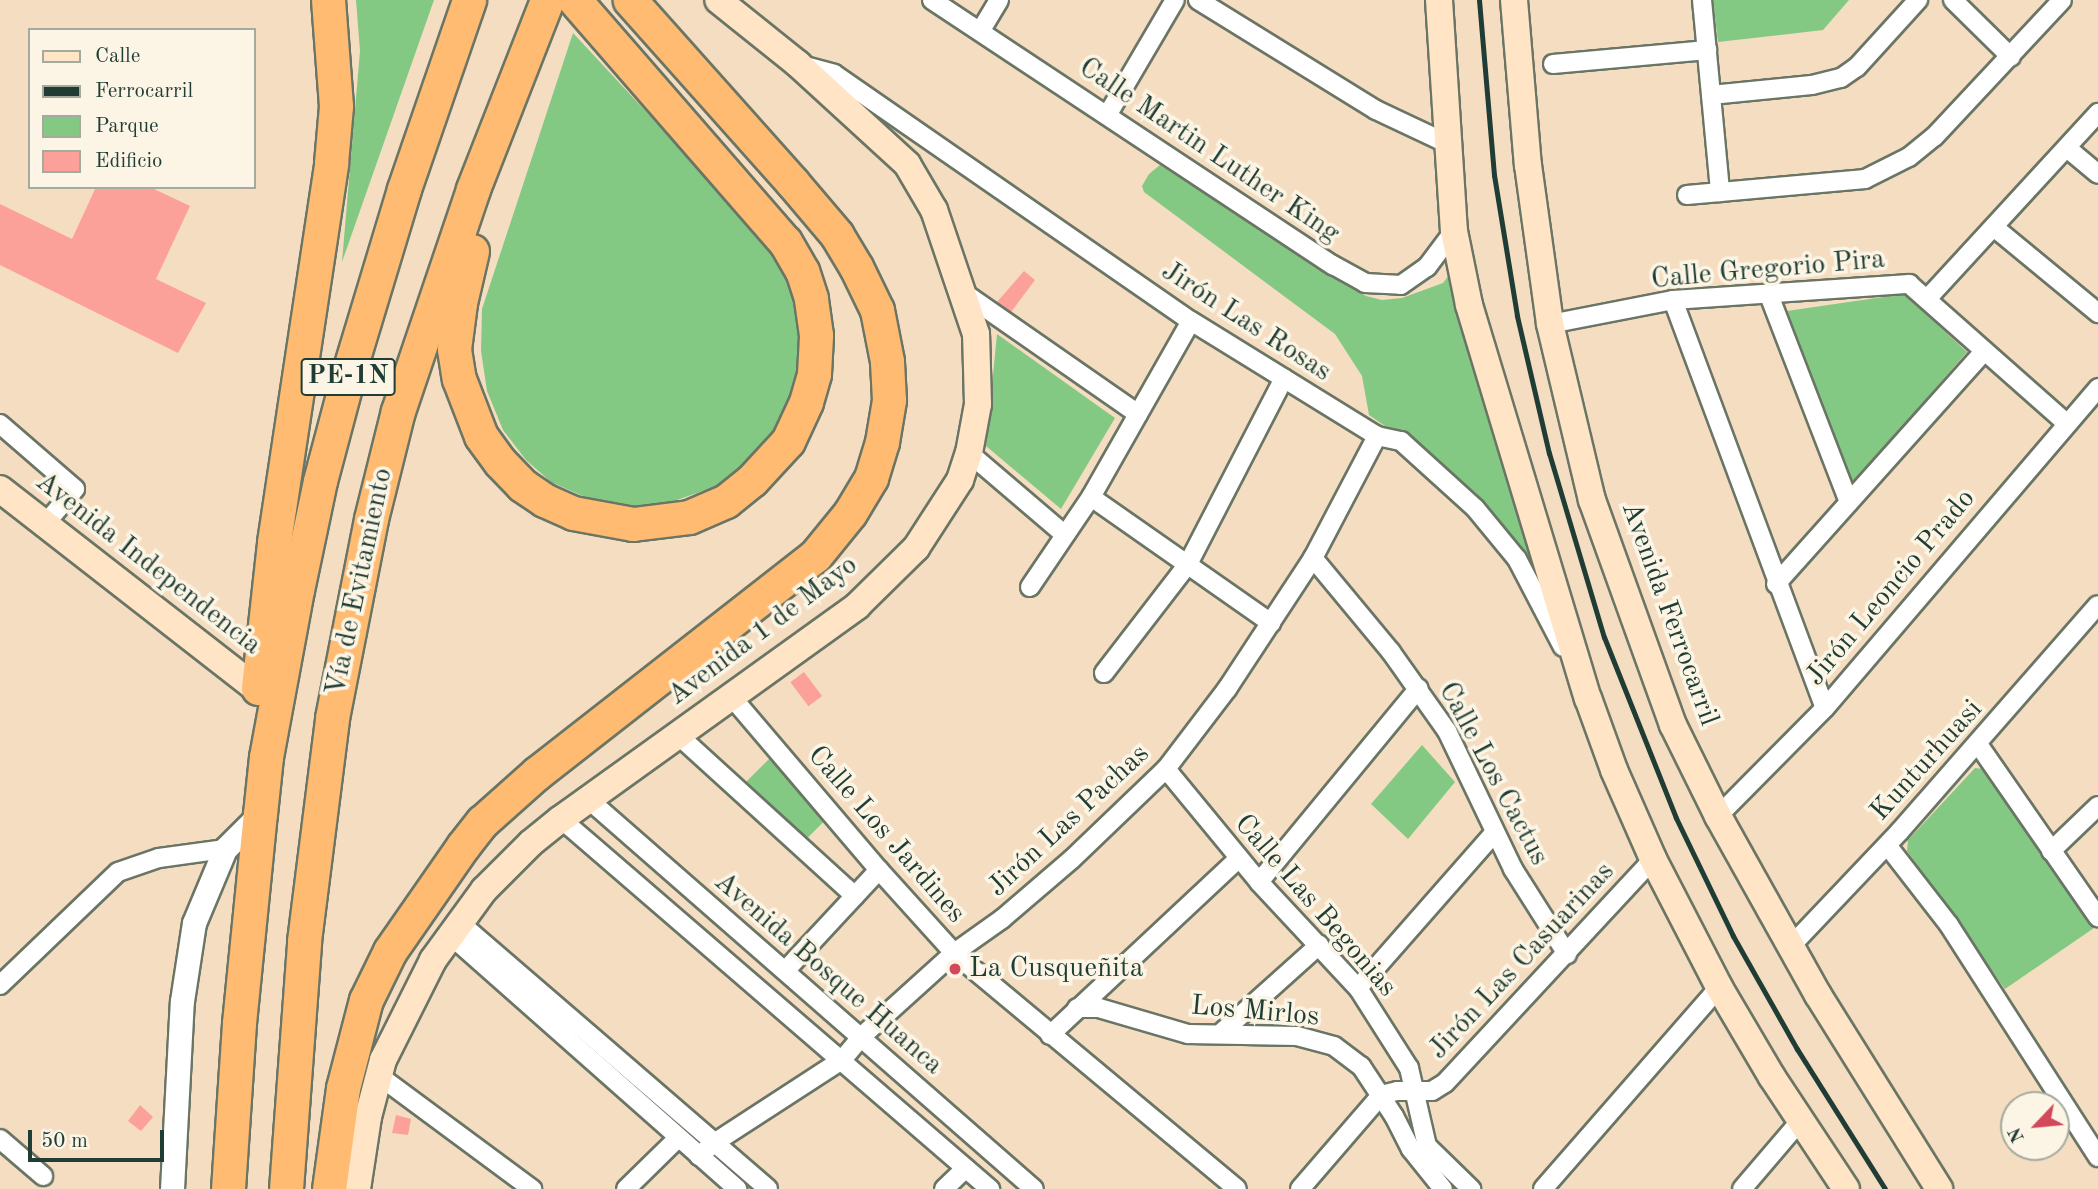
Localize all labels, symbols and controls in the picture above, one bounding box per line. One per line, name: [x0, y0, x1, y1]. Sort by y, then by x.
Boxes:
legend: [28, 28, 256, 189]
text: Calle: [95, 46, 140, 67]
street label: Calle Martin Luther King: [1072, 51, 1346, 251]
text: Ferrocarril: [95, 81, 193, 102]
text: Parque: [95, 116, 159, 137]
text: Edificio: [95, 151, 163, 172]
street label: Calle Gregorio Pira: [1650, 243, 1886, 297]
street label: Jirón Las Rosas: [1155, 255, 1337, 389]
road number: PE-1N: [299, 354, 397, 400]
street label: Avenida Independencia: [28, 465, 268, 663]
street label: Vía de Evitamiento: [319, 465, 401, 699]
street label: Jirón Leoncio Prado: [1799, 483, 1983, 693]
street label: Avenida Ferrocarril: [1613, 498, 1725, 730]
street label: Avenida 1 de Mayo: [662, 549, 864, 713]
street label: Calle Los Cactus: [1431, 677, 1555, 871]
street label: Kunturhuasi: [1864, 694, 1990, 828]
street label: Jirón Las Pachas: [981, 738, 1157, 904]
street label: Calle Los Jardines: [800, 740, 972, 930]
street label: Calle Las Begonias: [1227, 808, 1403, 1004]
street label: Jirón Las Casuarinas: [1422, 855, 1622, 1067]
street label: Avenida Bosque Huanca: [707, 866, 949, 1082]
place label: La Cusqueñita: [969, 952, 1143, 986]
marker: La Cusqueñita: [947, 961, 963, 977]
street label: Los Mirlos: [1189, 990, 1321, 1034]
north arrow: [2000, 1091, 2070, 1161]
scale bar: [32, 1116, 168, 1160]
text: N: [2006, 1124, 2029, 1145]
text: 50 m: [41, 1131, 88, 1152]

